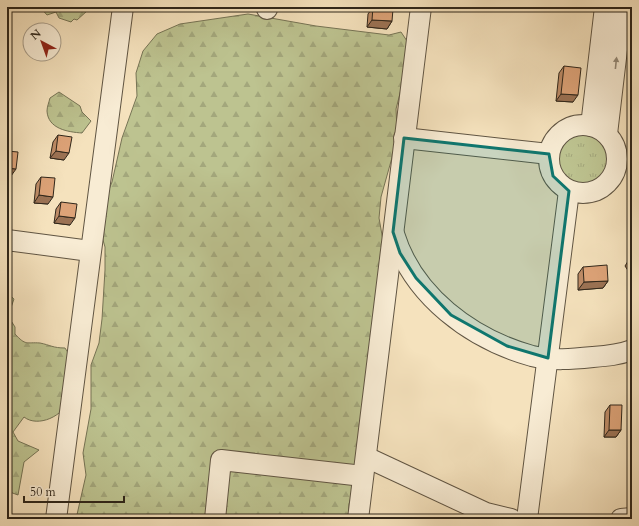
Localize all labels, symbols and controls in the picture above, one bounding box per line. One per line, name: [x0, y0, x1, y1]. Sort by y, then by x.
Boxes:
north arrow: [22, 22, 62, 62]
text: N: [27, 26, 45, 44]
one-way arrow: [613, 57, 619, 69]
scale bar: [24, 478, 124, 504]
text: 50 m: [30, 484, 57, 500]

